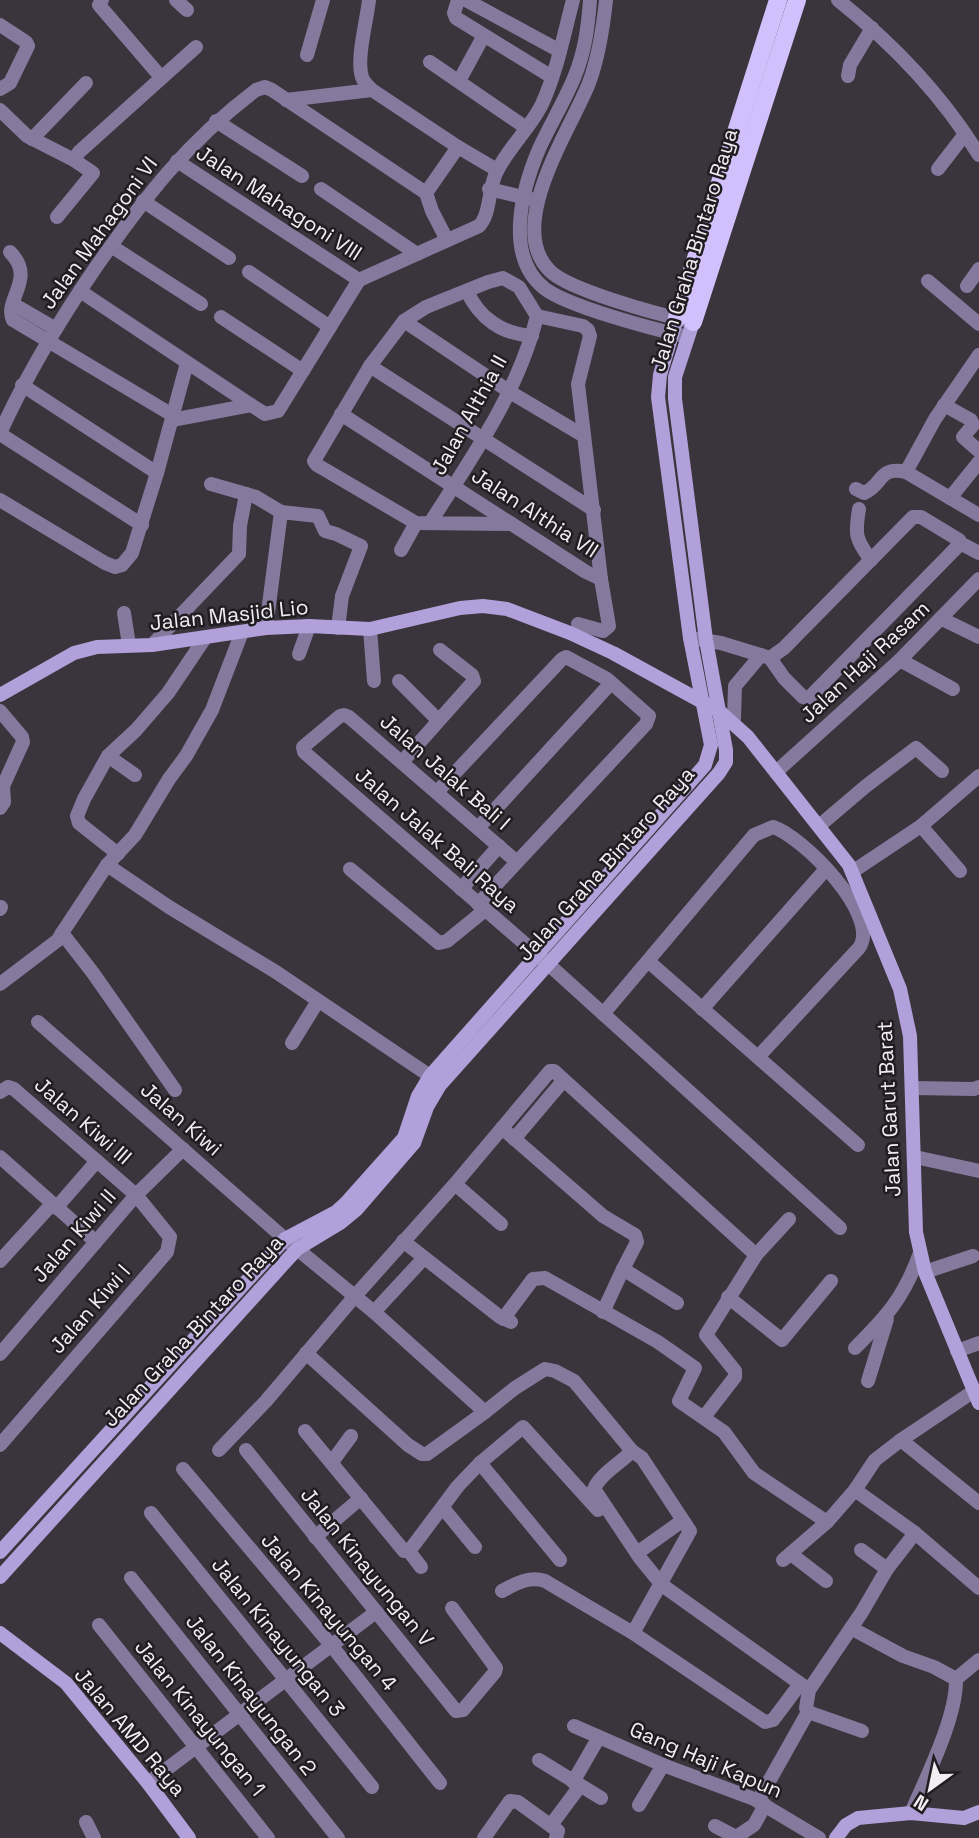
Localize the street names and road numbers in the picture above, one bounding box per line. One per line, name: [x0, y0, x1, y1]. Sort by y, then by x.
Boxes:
street label: Jalan Graha Bintaro Raya: [644, 125, 743, 375]
street label: Jalan Mahagoni VIII: [191, 139, 367, 266]
street label: Jalan Mahagoni VI: [34, 151, 163, 314]
street label: Jalan Althia II: [425, 350, 513, 479]
street label: Jalan Althia VII: [467, 462, 604, 564]
street label: Jalan Masjid Lio: [148, 593, 310, 636]
street label: Jalan Haji Rasam: [794, 595, 935, 729]
street label: Jalan Jalak Bali I: [375, 708, 516, 836]
street label: Jalan Jalak Bali Raya: [350, 761, 525, 918]
street label: Jalan Graha Bintaro Raya: [511, 761, 700, 967]
street label: Jalan Garut Barat: [870, 1021, 907, 1198]
street label: Jalan Kiwi III: [29, 1071, 138, 1170]
street label: Jalan Kiwi: [135, 1076, 228, 1161]
street label: Jalan Kiwi II: [26, 1183, 122, 1288]
street label: Jalan Graha Bintaro Raya: [97, 1229, 289, 1432]
street label: Jalan Kiwi I: [43, 1258, 136, 1359]
street label: Jalan Kinayungan V: [295, 1482, 440, 1652]
street label: Jalan Kinayungan 4: [256, 1527, 403, 1696]
street label: Jalan Kinayungan 3: [206, 1552, 351, 1722]
street label: Jalan Kinayungan 2: [180, 1609, 323, 1781]
street label: Jalan Kinayungan 1: [129, 1634, 272, 1801]
street label: Jalan AMD Raya: [69, 1662, 192, 1802]
street label: Gang Haji Kapun: [626, 1715, 787, 1804]

